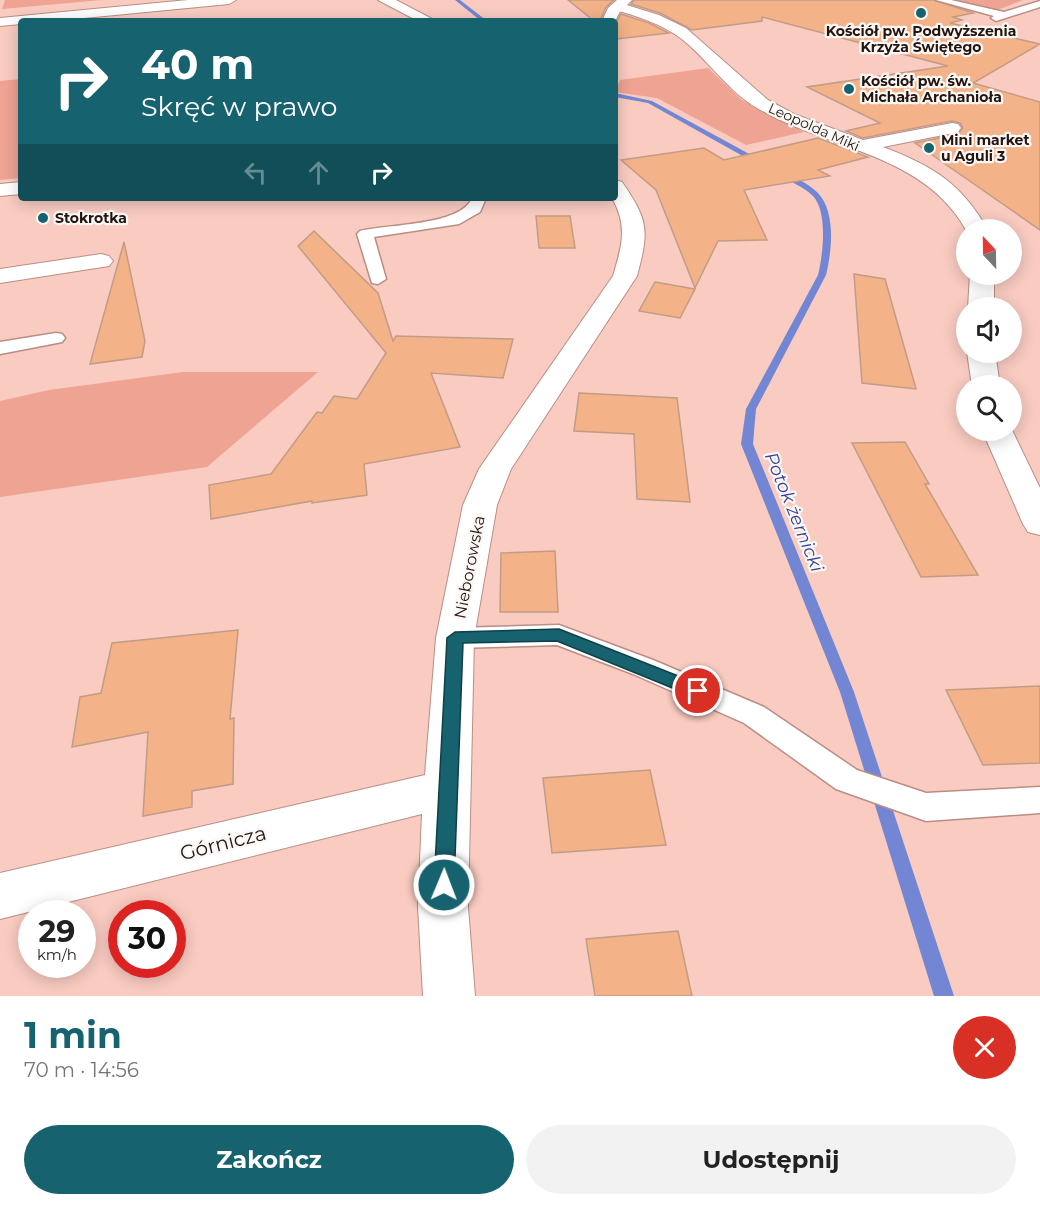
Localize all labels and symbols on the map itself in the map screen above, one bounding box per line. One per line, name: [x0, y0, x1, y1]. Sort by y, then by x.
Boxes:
marker: Kościół pw. Podwyższenia Krzyża Świętego: [914, 6, 928, 20]
place label: Kościół pw. Podwyższenia Krzyża Świętego: [826, 22, 1016, 56]
place label: Kościół pw. św. Michała Archanioła: [861, 72, 1002, 106]
marker: Kościół pw. św. Michała Archanioła: [842, 82, 856, 96]
street label: Leopolda Miki: [766, 99, 862, 155]
place label: Mini market u Aguli 3: [941, 131, 1030, 165]
marker: Mini market u Aguli 3: [922, 141, 936, 155]
place label: Stokrotka: [55, 209, 127, 227]
marker: Stokrotka: [36, 211, 50, 225]
north arrow: [956, 219, 1022, 285]
water label: Potok żernicki: [760, 449, 828, 575]
street label: Nieborowska: [450, 514, 489, 620]
pin: [672, 665, 723, 716]
street label: Górnicza: [177, 821, 269, 865]
position arrow: [412, 853, 476, 917]
speed limit sign: 30: [108, 900, 186, 978]

